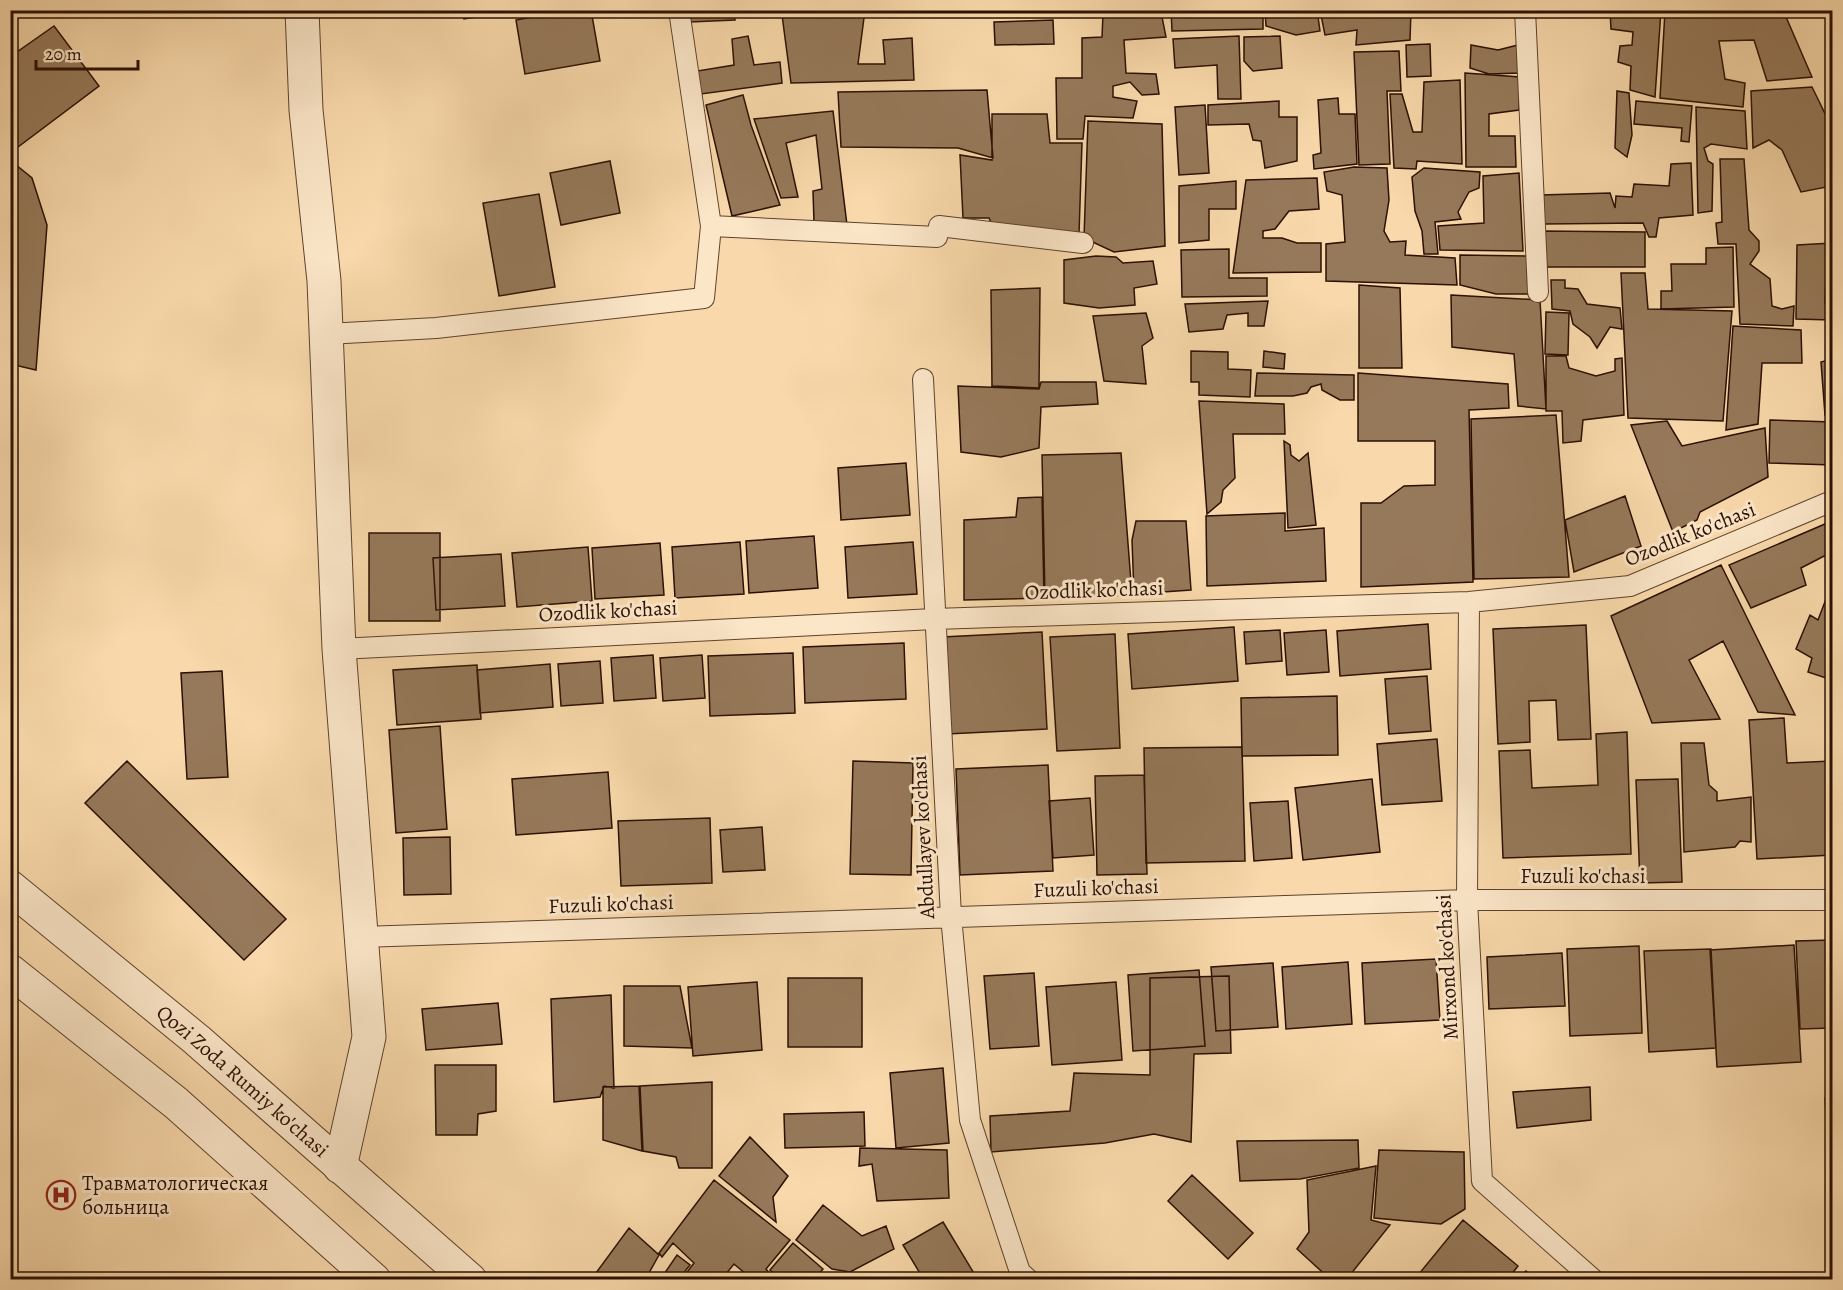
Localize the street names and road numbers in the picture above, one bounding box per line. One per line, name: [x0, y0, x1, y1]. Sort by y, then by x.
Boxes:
street label: Ozodlik ko'chasi: [1620, 495, 1760, 573]
street label: Ozodlik ko'chasi: [1024, 574, 1164, 606]
street label: Ozodlik ko'chasi: [538, 593, 678, 629]
street label: Abdullayev ko'chasi: [905, 754, 941, 921]
street label: Fuzuli ko'chasi: [1520, 862, 1646, 890]
street label: Fuzuli ko'chasi: [1033, 872, 1159, 904]
street label: Fuzuli ko'chasi: [548, 888, 674, 920]
street label: Mirxond ko'chasi: [1429, 893, 1465, 1040]
street label: Qozi Zoda Rumiy ko'chasi: [151, 998, 335, 1164]

